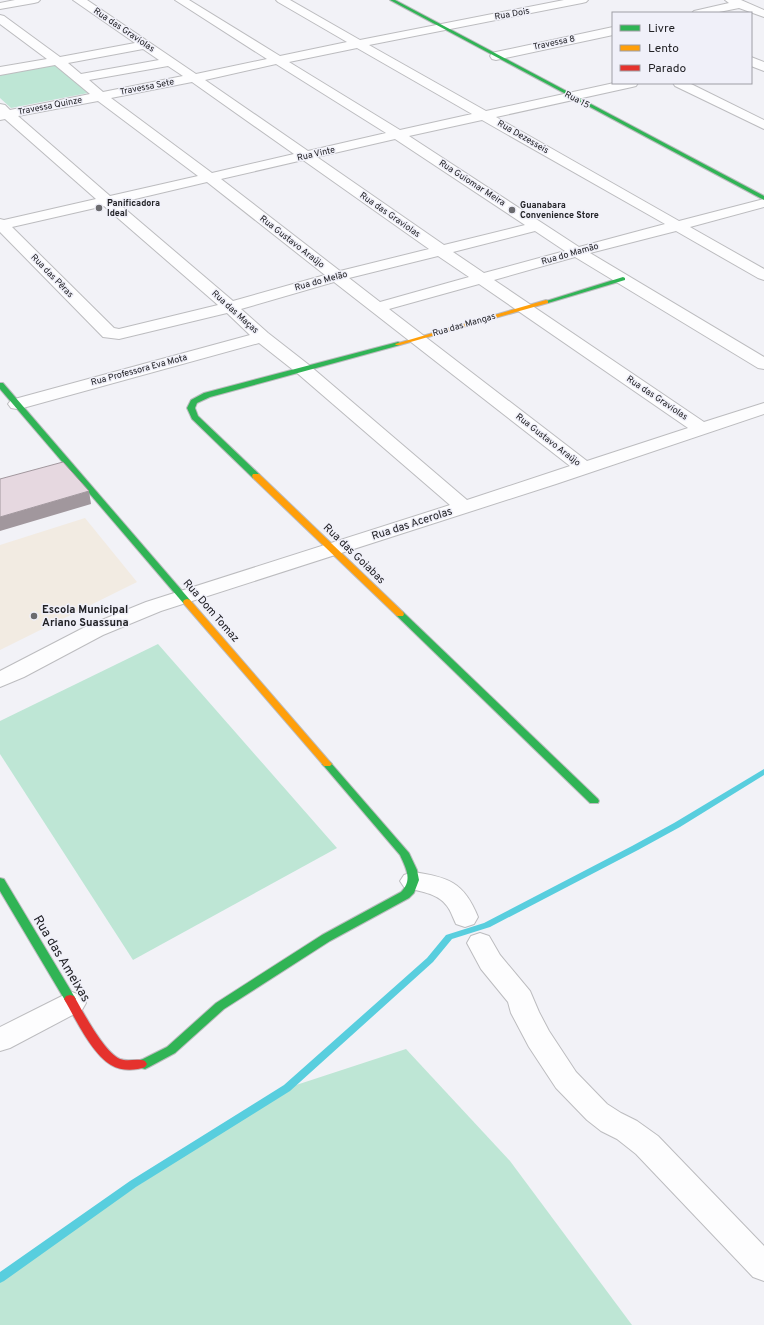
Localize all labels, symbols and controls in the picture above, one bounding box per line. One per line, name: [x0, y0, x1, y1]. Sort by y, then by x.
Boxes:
street label: Rua das Graviolas: [91, 5, 157, 55]
street label: Rua Dois: [494, 6, 530, 22]
legend: [612, 12, 752, 84]
text: Livre: [648, 21, 675, 37]
street label: Travessa 8: [532, 33, 576, 53]
text: Lento: [648, 41, 679, 57]
text: Parado: [648, 61, 686, 77]
street label: Travessa Sete: [119, 76, 175, 98]
street label: Rua 15: [563, 89, 591, 111]
street label: Travessa Quinze: [17, 94, 83, 118]
street label: Rua Dezesseis: [495, 118, 551, 156]
street label: Rua Vinte: [296, 144, 336, 164]
street label: Rua Guiomar Meira: [437, 157, 507, 209]
street label: Rua das Graviolas: [358, 190, 422, 240]
place label: Panificadora Ideal: [107, 198, 160, 219]
place label: Guanabara Convenience Store: [520, 200, 599, 221]
marker: Panificadora Ideal: [94, 203, 104, 213]
marker: Guanabara Convenience Store: [507, 205, 517, 215]
street label: Rua Gustavo Araújo: [257, 213, 327, 271]
street label: Rua do Mamão: [540, 241, 600, 267]
street label: Rua das Pêras: [28, 252, 76, 300]
street label: Rua do Melão: [293, 269, 349, 293]
street label: Rua das Maças: [209, 288, 261, 336]
street label: Rua das Mangas: [431, 311, 497, 339]
street label: Rua Professora Eva Mota: [90, 352, 189, 388]
street label: Rua das Graviolas: [624, 373, 690, 423]
street label: Rua Gustavo Araújo: [513, 411, 583, 469]
street label: Rua das Acerolas: [370, 504, 454, 544]
street label: Rua das Goiabas: [320, 521, 388, 587]
street label: Rua Dom Tomaz: [180, 577, 242, 645]
place label: Escola Municipal Ariano Suassuna: [42, 603, 129, 630]
marker: Escola Municipal Ariano Suassuna: [29, 611, 39, 621]
street label: Rua das Ameixas: [29, 913, 93, 1005]

